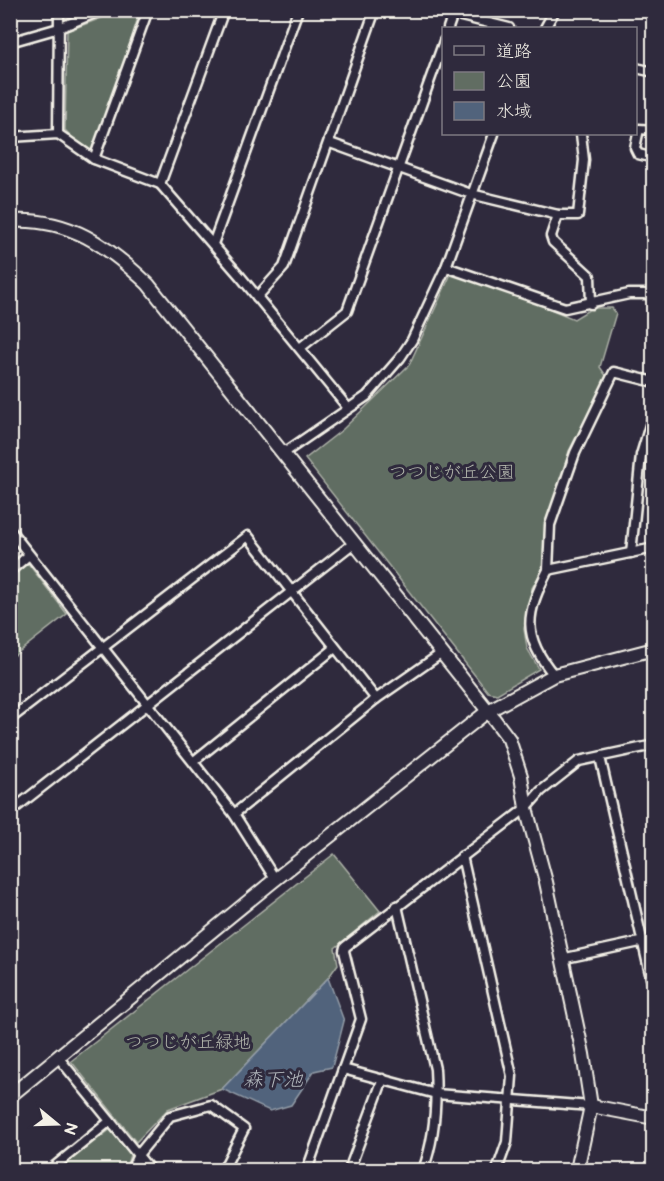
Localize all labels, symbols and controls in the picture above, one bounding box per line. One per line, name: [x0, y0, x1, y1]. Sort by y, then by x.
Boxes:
legend: [442, 27, 637, 135]
text: 道路: [496, 41, 532, 62]
text: 公園: [496, 71, 532, 92]
text: 水域: [496, 101, 532, 122]
park label: つつじが丘公園: [389, 462, 515, 483]
park label: つつじが丘緑地: [125, 1032, 251, 1053]
water label: 森下池: [243, 1068, 304, 1092]
north arrow: [27, 1094, 87, 1154]
text: N: [59, 1120, 81, 1137]

